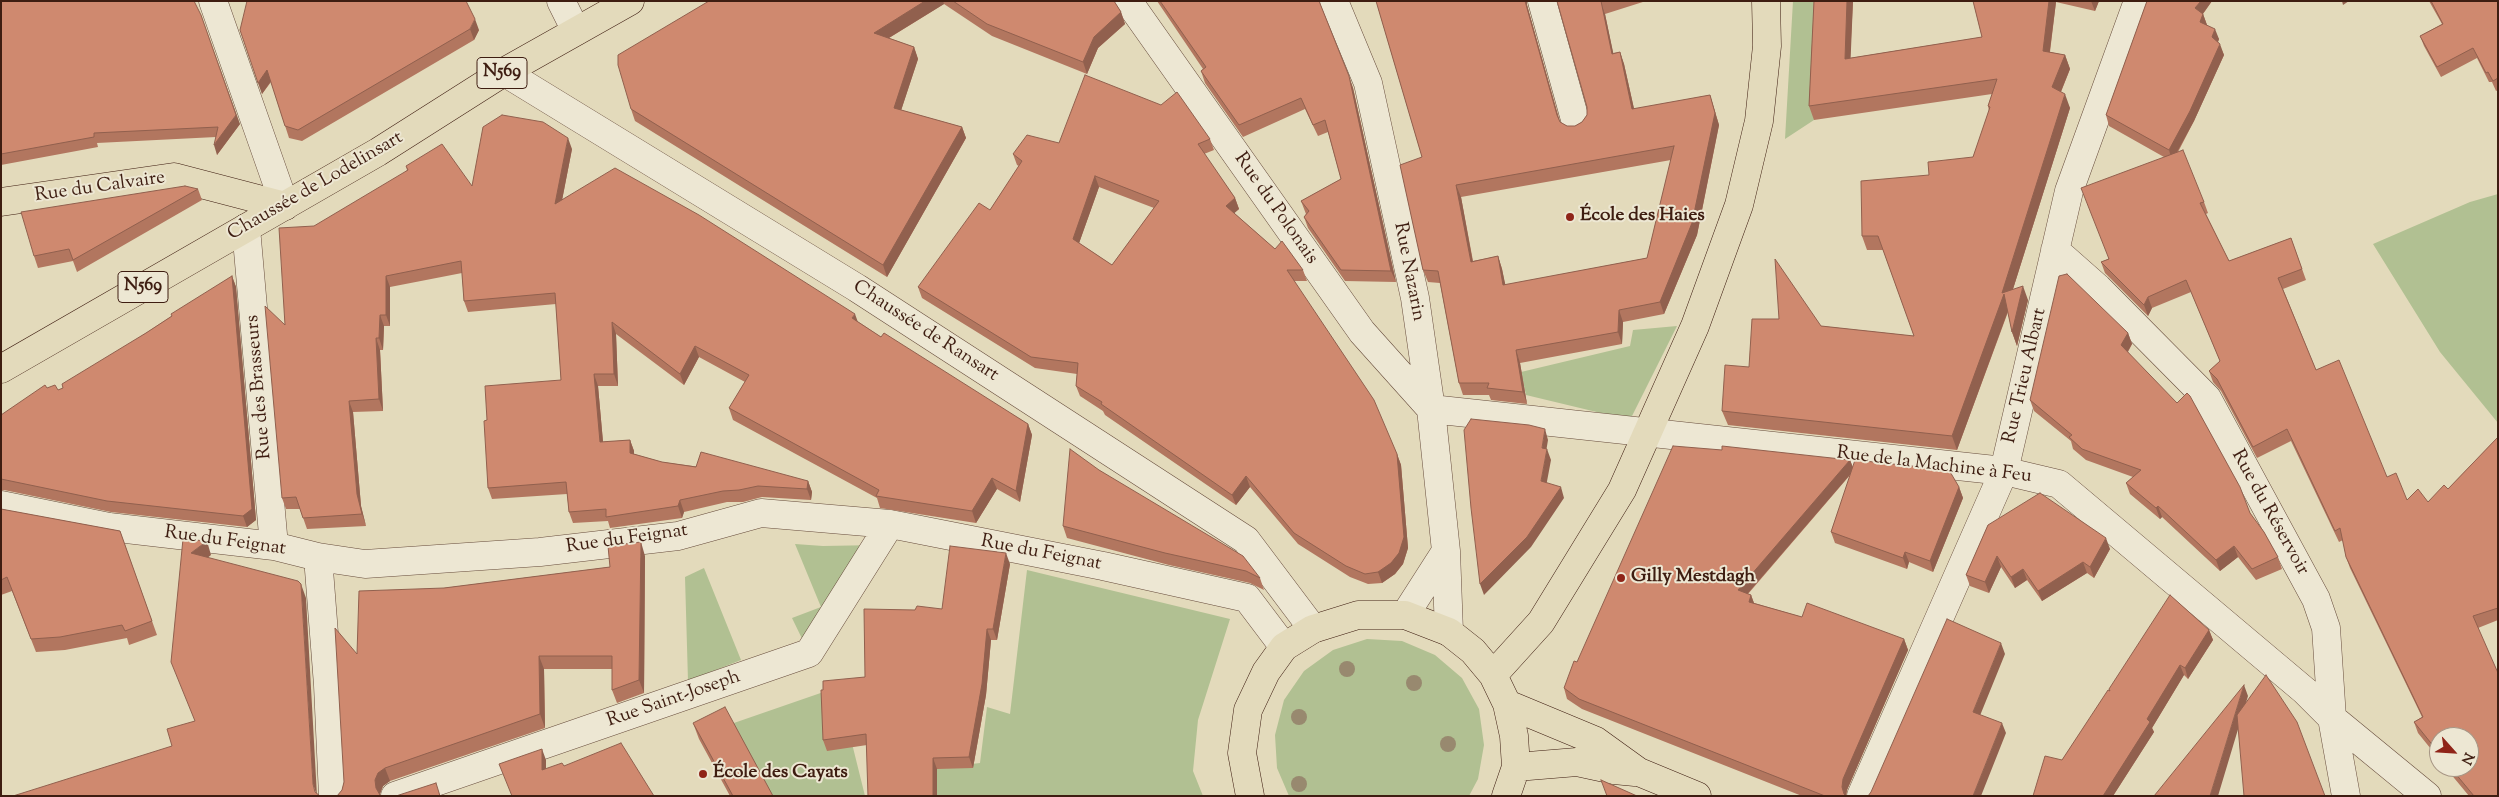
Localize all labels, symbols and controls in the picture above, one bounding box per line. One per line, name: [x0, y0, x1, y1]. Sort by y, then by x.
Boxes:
road number: N569: [477, 58, 527, 88]
street label: Chaussée de Lodelinsart: [224, 127, 408, 247]
street label: Rue du Polonais: [1228, 149, 1322, 269]
street label: Rue du Calvaire: [33, 168, 167, 208]
place label: École des Haies: [1580, 206, 1705, 228]
marker: École des Haies: [1564, 211, 1576, 223]
street label: Rue Nazarin: [1387, 221, 1429, 323]
road number: N569: [118, 272, 168, 302]
street label: Chaussée de Ransart: [848, 276, 1002, 388]
street label: Rue Trieu Albart: [1999, 306, 2053, 446]
street label: Rue des Brasseurs: [242, 314, 278, 460]
street label: Rue de la Machine à Feu: [1835, 443, 2033, 489]
street label: Rue du Réservoir: [2225, 446, 2313, 580]
street label: Rue du Feignat: [565, 520, 689, 560]
street label: Rue du Feignat: [163, 522, 287, 562]
street label: Rue du Feignat: [979, 531, 1103, 577]
place label: Gilly Mestdagh: [1631, 567, 1756, 589]
marker: Gilly Mestdagh: [1615, 572, 1627, 584]
street label: Rue Saint-Joseph: [604, 667, 744, 733]
north arrow: [2429, 727, 2479, 777]
text: N: [2455, 749, 2478, 768]
place label: École des Cayats: [713, 763, 848, 785]
marker: École des Cayats: [697, 768, 709, 780]

